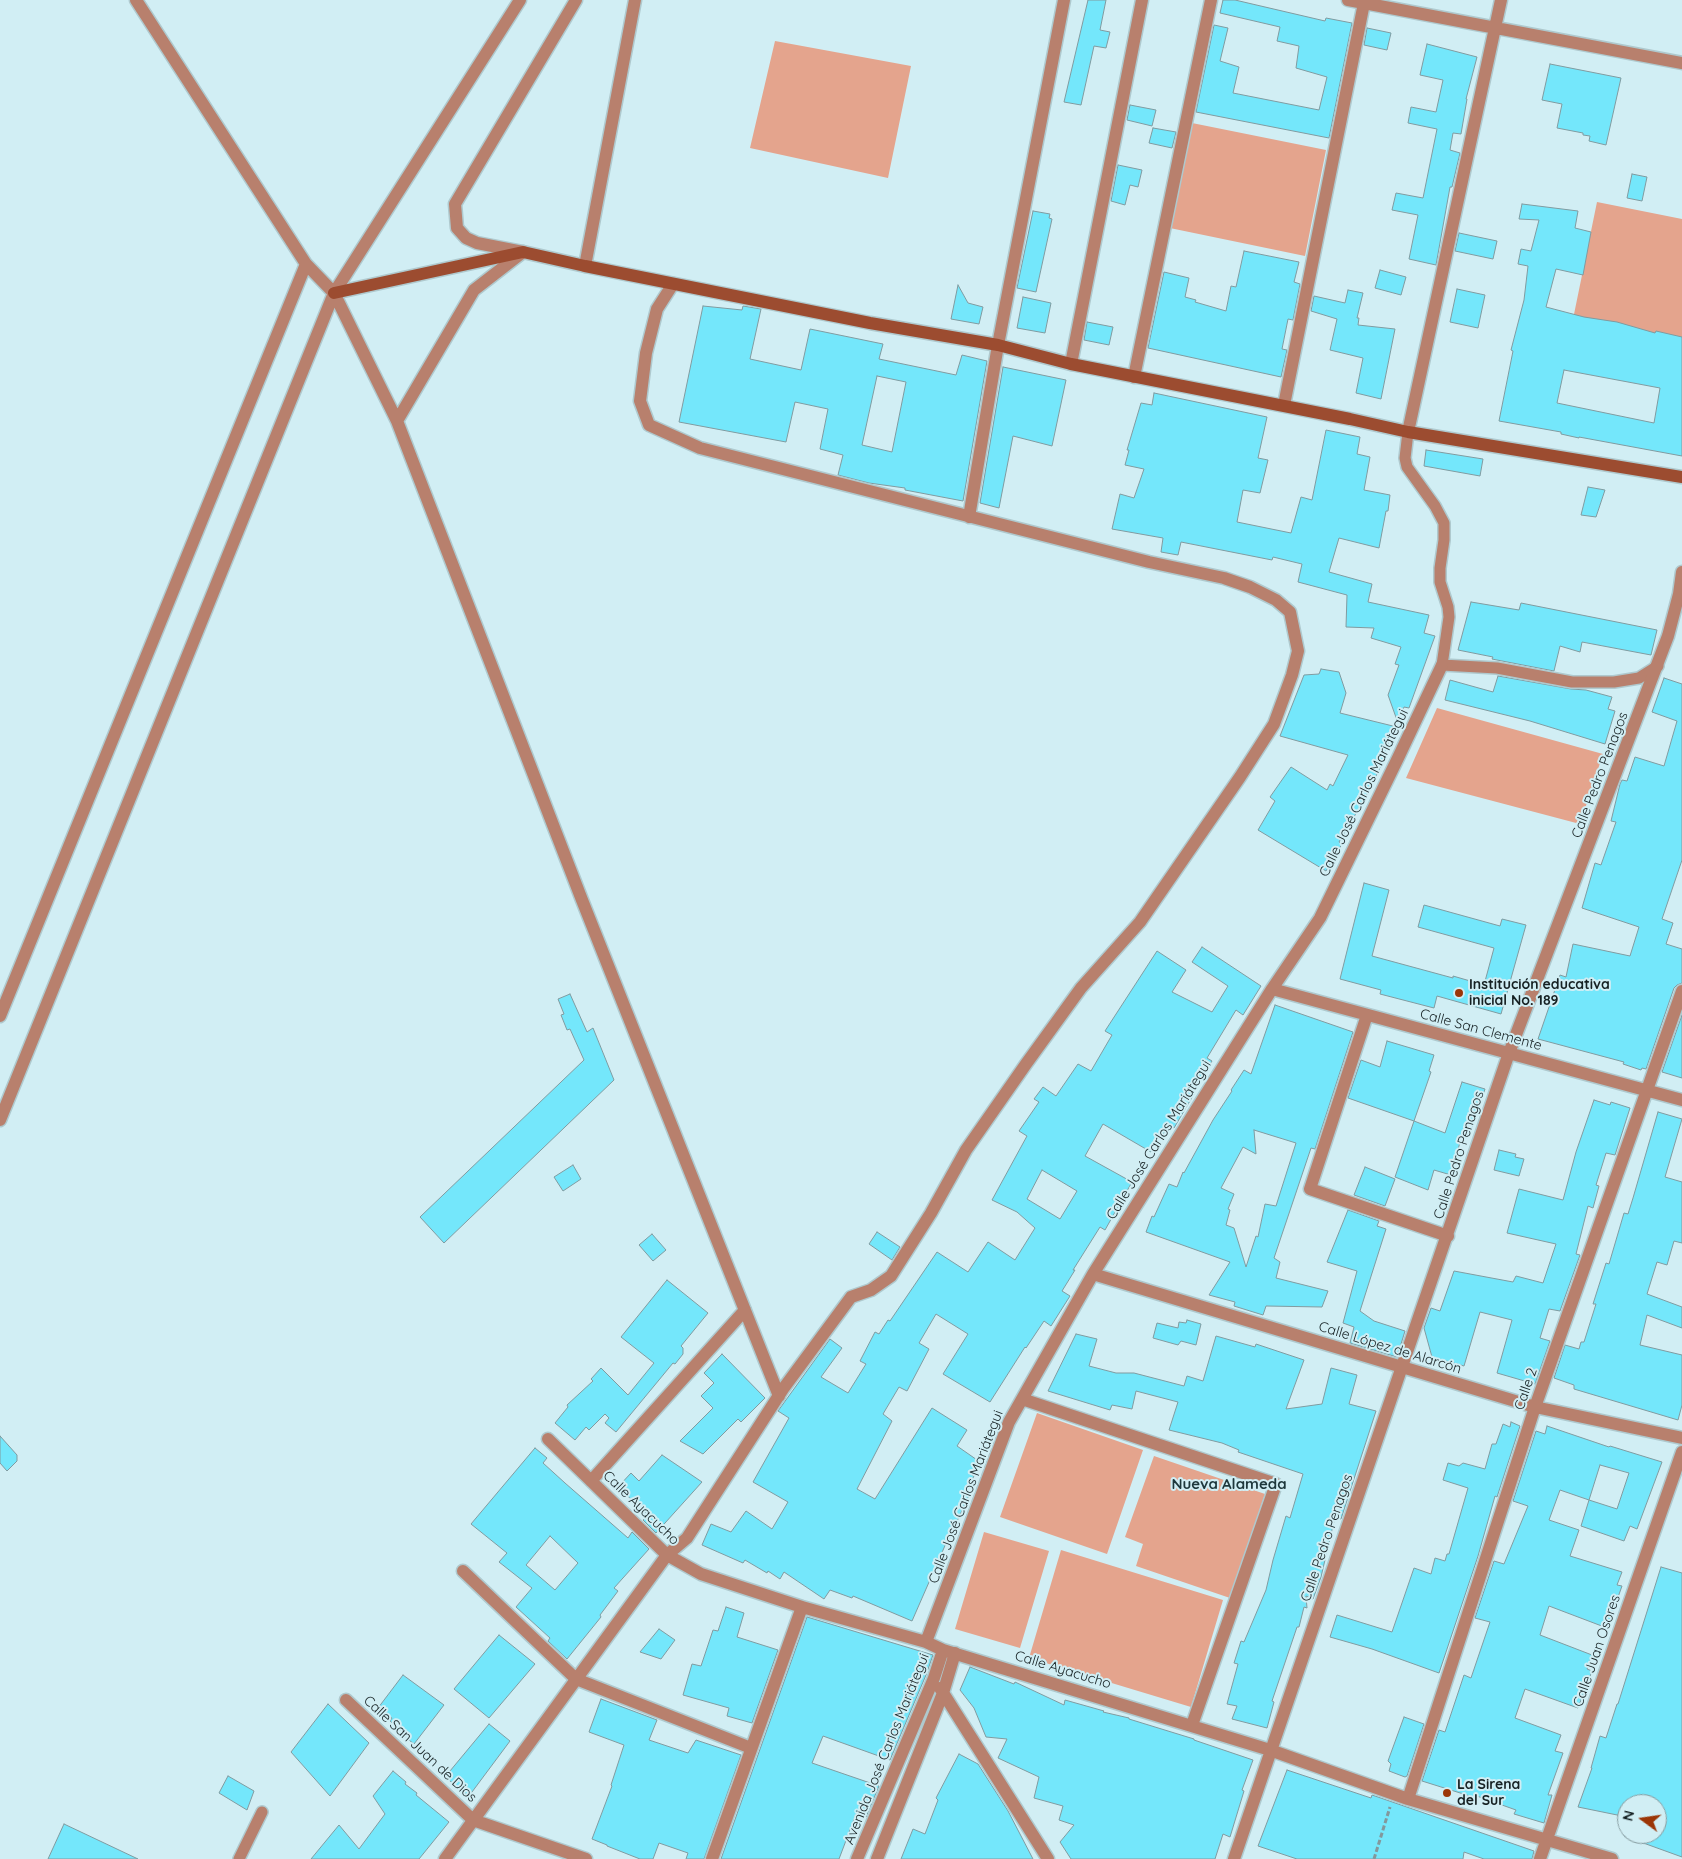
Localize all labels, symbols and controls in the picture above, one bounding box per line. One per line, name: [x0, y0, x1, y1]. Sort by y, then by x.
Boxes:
street label: Calle José Carlos Mariátegui: [1316, 706, 1412, 880]
street label: Calle Pedro Penagos: [1568, 710, 1632, 840]
place label: Institución educativa inicial No. 189: [1469, 977, 1610, 1010]
marker: Institución educativa inicial No. 189: [1453, 987, 1465, 999]
street label: Calle San Clemente: [1418, 1006, 1544, 1054]
street label: Calle José Carlos Mariátegui: [1103, 1057, 1215, 1223]
street label: Calle Pedro Penagos: [1430, 1089, 1488, 1221]
street label: Calle López de Alarcón: [1317, 1318, 1463, 1378]
street label: Calle 2: [1511, 1366, 1541, 1412]
street label: Calle José Carlos Mariátegui: [925, 1408, 1007, 1586]
street label: Calle Ayacucho: [599, 1467, 683, 1549]
street label: Calle Pedro Penagos: [1297, 1472, 1357, 1604]
district label: Nueva Alameda: [1171, 1475, 1287, 1493]
street label: Calle Juan Osores: [1570, 1593, 1624, 1709]
street label: Calle Ayacucho: [1013, 1647, 1113, 1693]
street label: Avenida José Carlos Mariátegui: [841, 1651, 933, 1847]
street label: Calle San Juan de Dios: [360, 1692, 480, 1806]
place label: La Sirena del Sur: [1457, 1777, 1520, 1810]
marker: La Sirena del Sur: [1441, 1787, 1453, 1799]
north arrow: [1617, 1794, 1667, 1844]
text: N: [1618, 1808, 1638, 1823]

